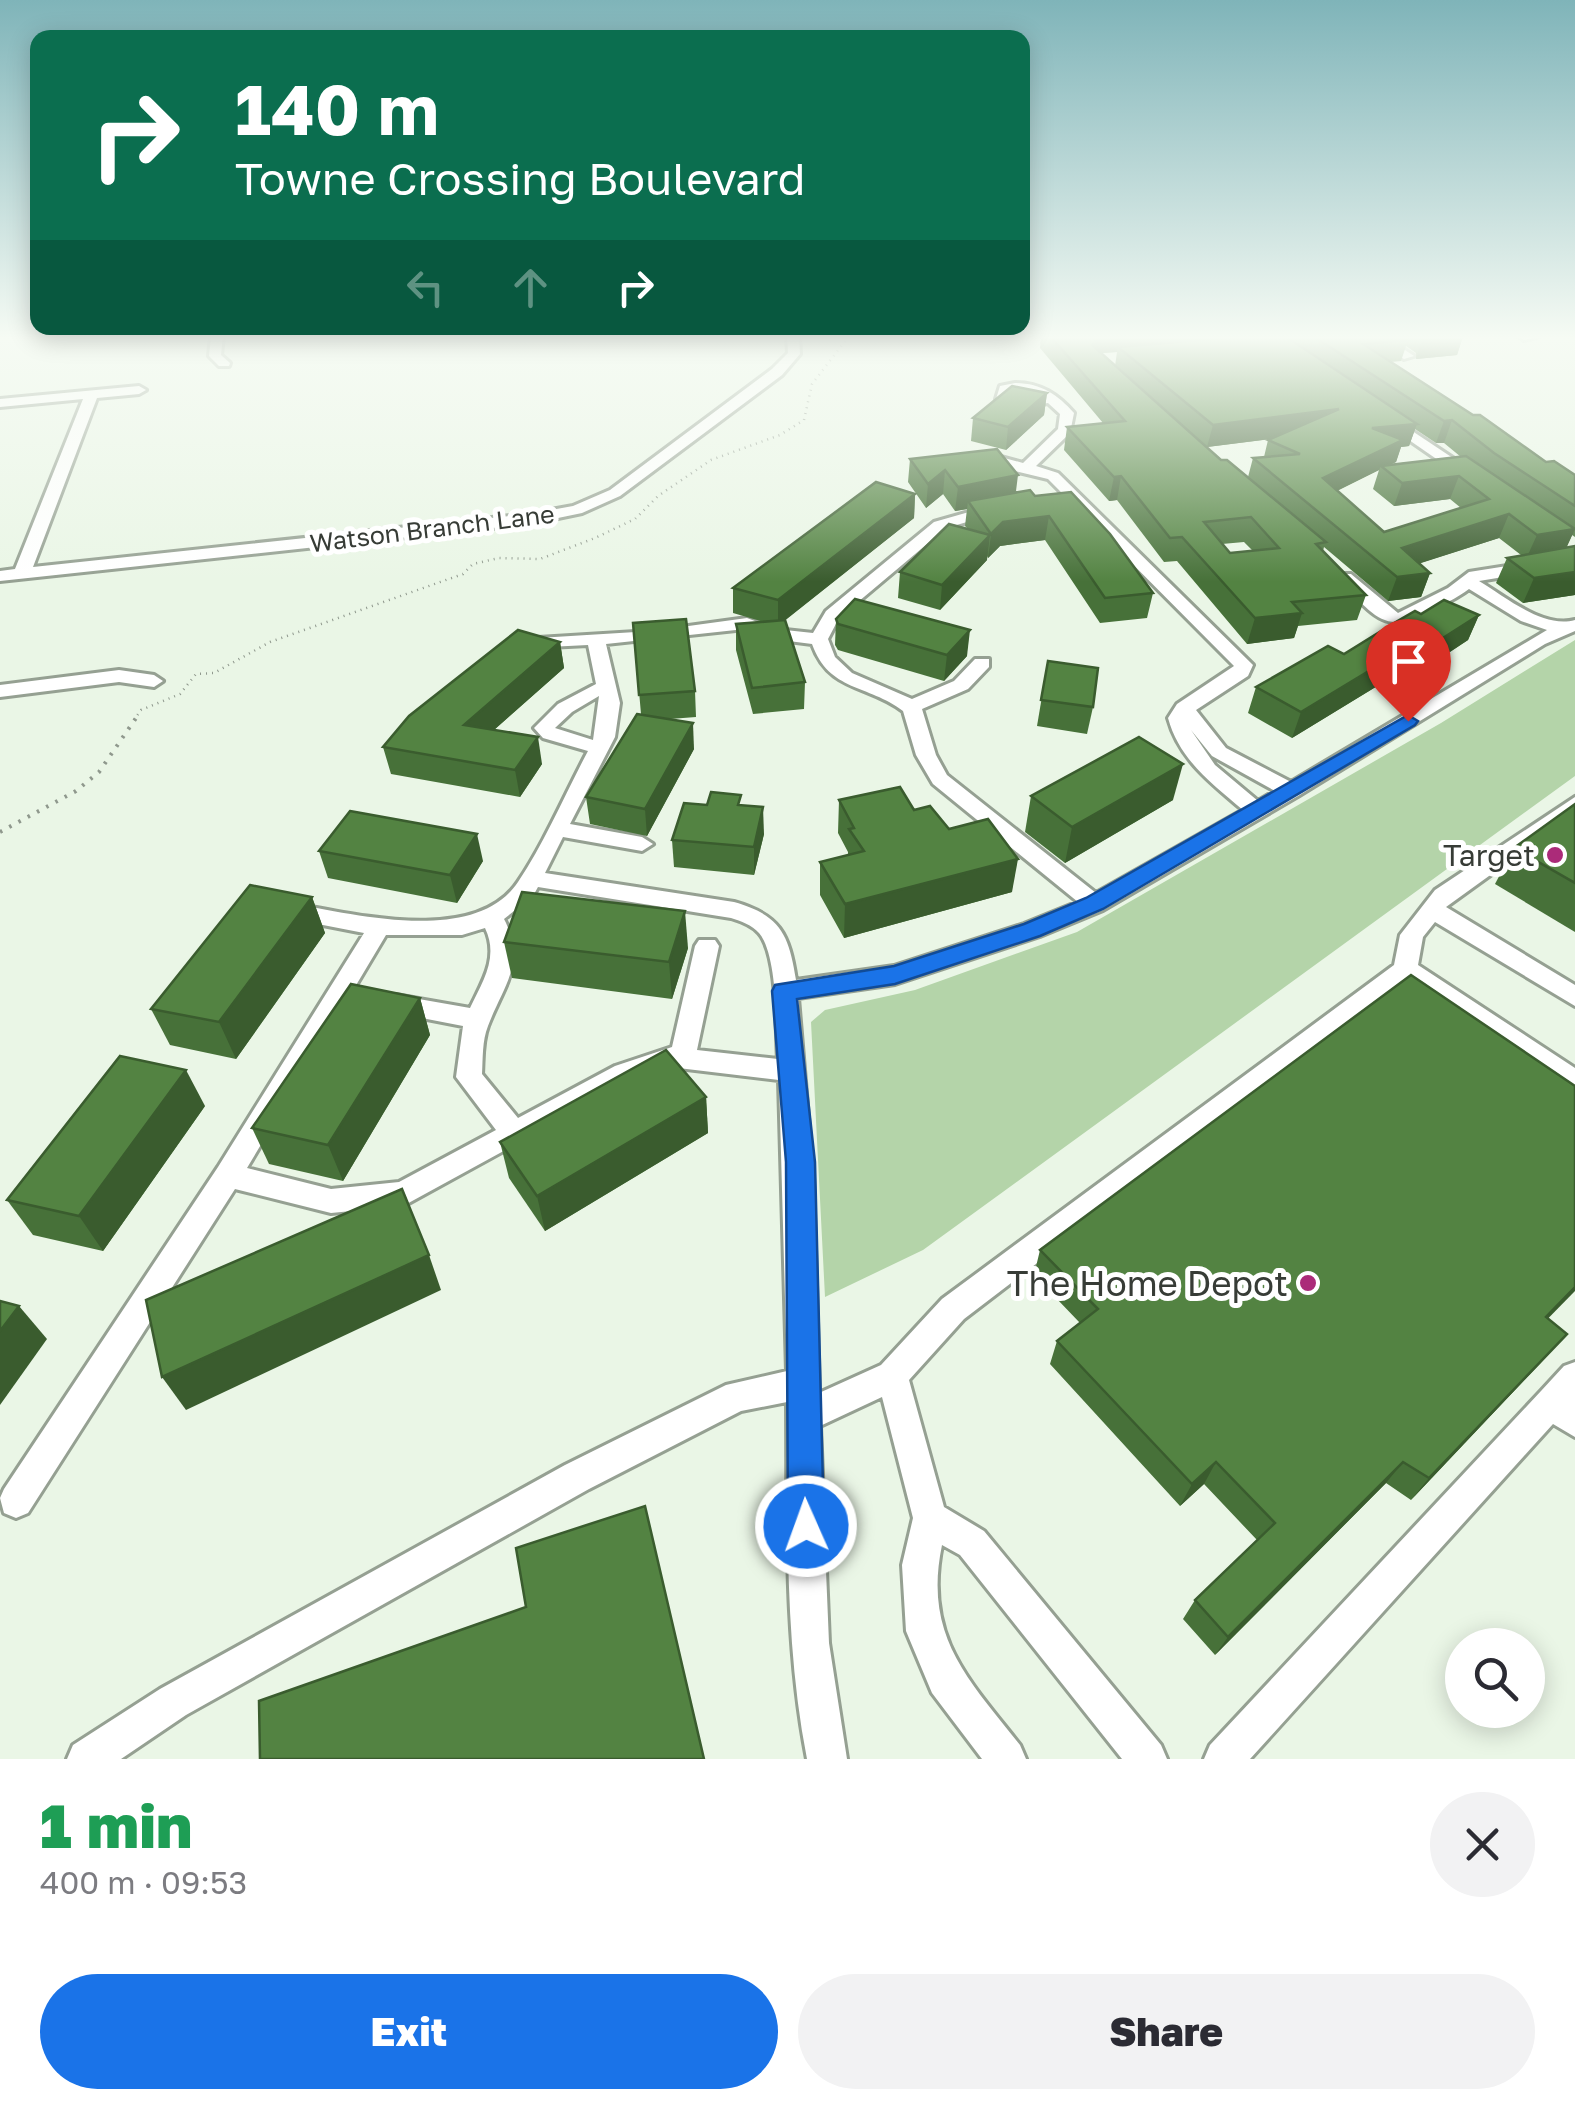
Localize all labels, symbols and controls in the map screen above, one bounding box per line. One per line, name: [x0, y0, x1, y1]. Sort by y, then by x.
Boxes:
text: 140 m: [235, 66, 439, 150]
icon: right: [70, 70, 200, 200]
text: Towne Crossing Boulevard: [235, 151, 806, 205]
icon: left: [398, 260, 453, 315]
icon: ahead: [503, 260, 558, 315]
icon: right: [608, 260, 663, 315]
street label: Watson Branch Lane: [308, 498, 556, 558]
pin: [1366, 619, 1451, 722]
icon: arrive: [1381, 634, 1436, 689]
place label: Target: [1443, 837, 1535, 873]
marker: Target: [1544, 844, 1566, 866]
place label: The Home Depot: [1007, 1262, 1288, 1304]
marker: The Home Depot: [1297, 1272, 1319, 1294]
position arrow: [754, 1474, 858, 1578]
map controls: [1445, 1628, 1545, 1728]
button: search: [1445, 1628, 1545, 1728]
text: 1 min: [40, 1789, 192, 1861]
button: close: [1430, 1792, 1535, 1897]
text: 400 m · 09:53: [40, 1863, 247, 1901]
button: Exit: [40, 1974, 778, 2089]
button: Share: [798, 1974, 1535, 2089]

